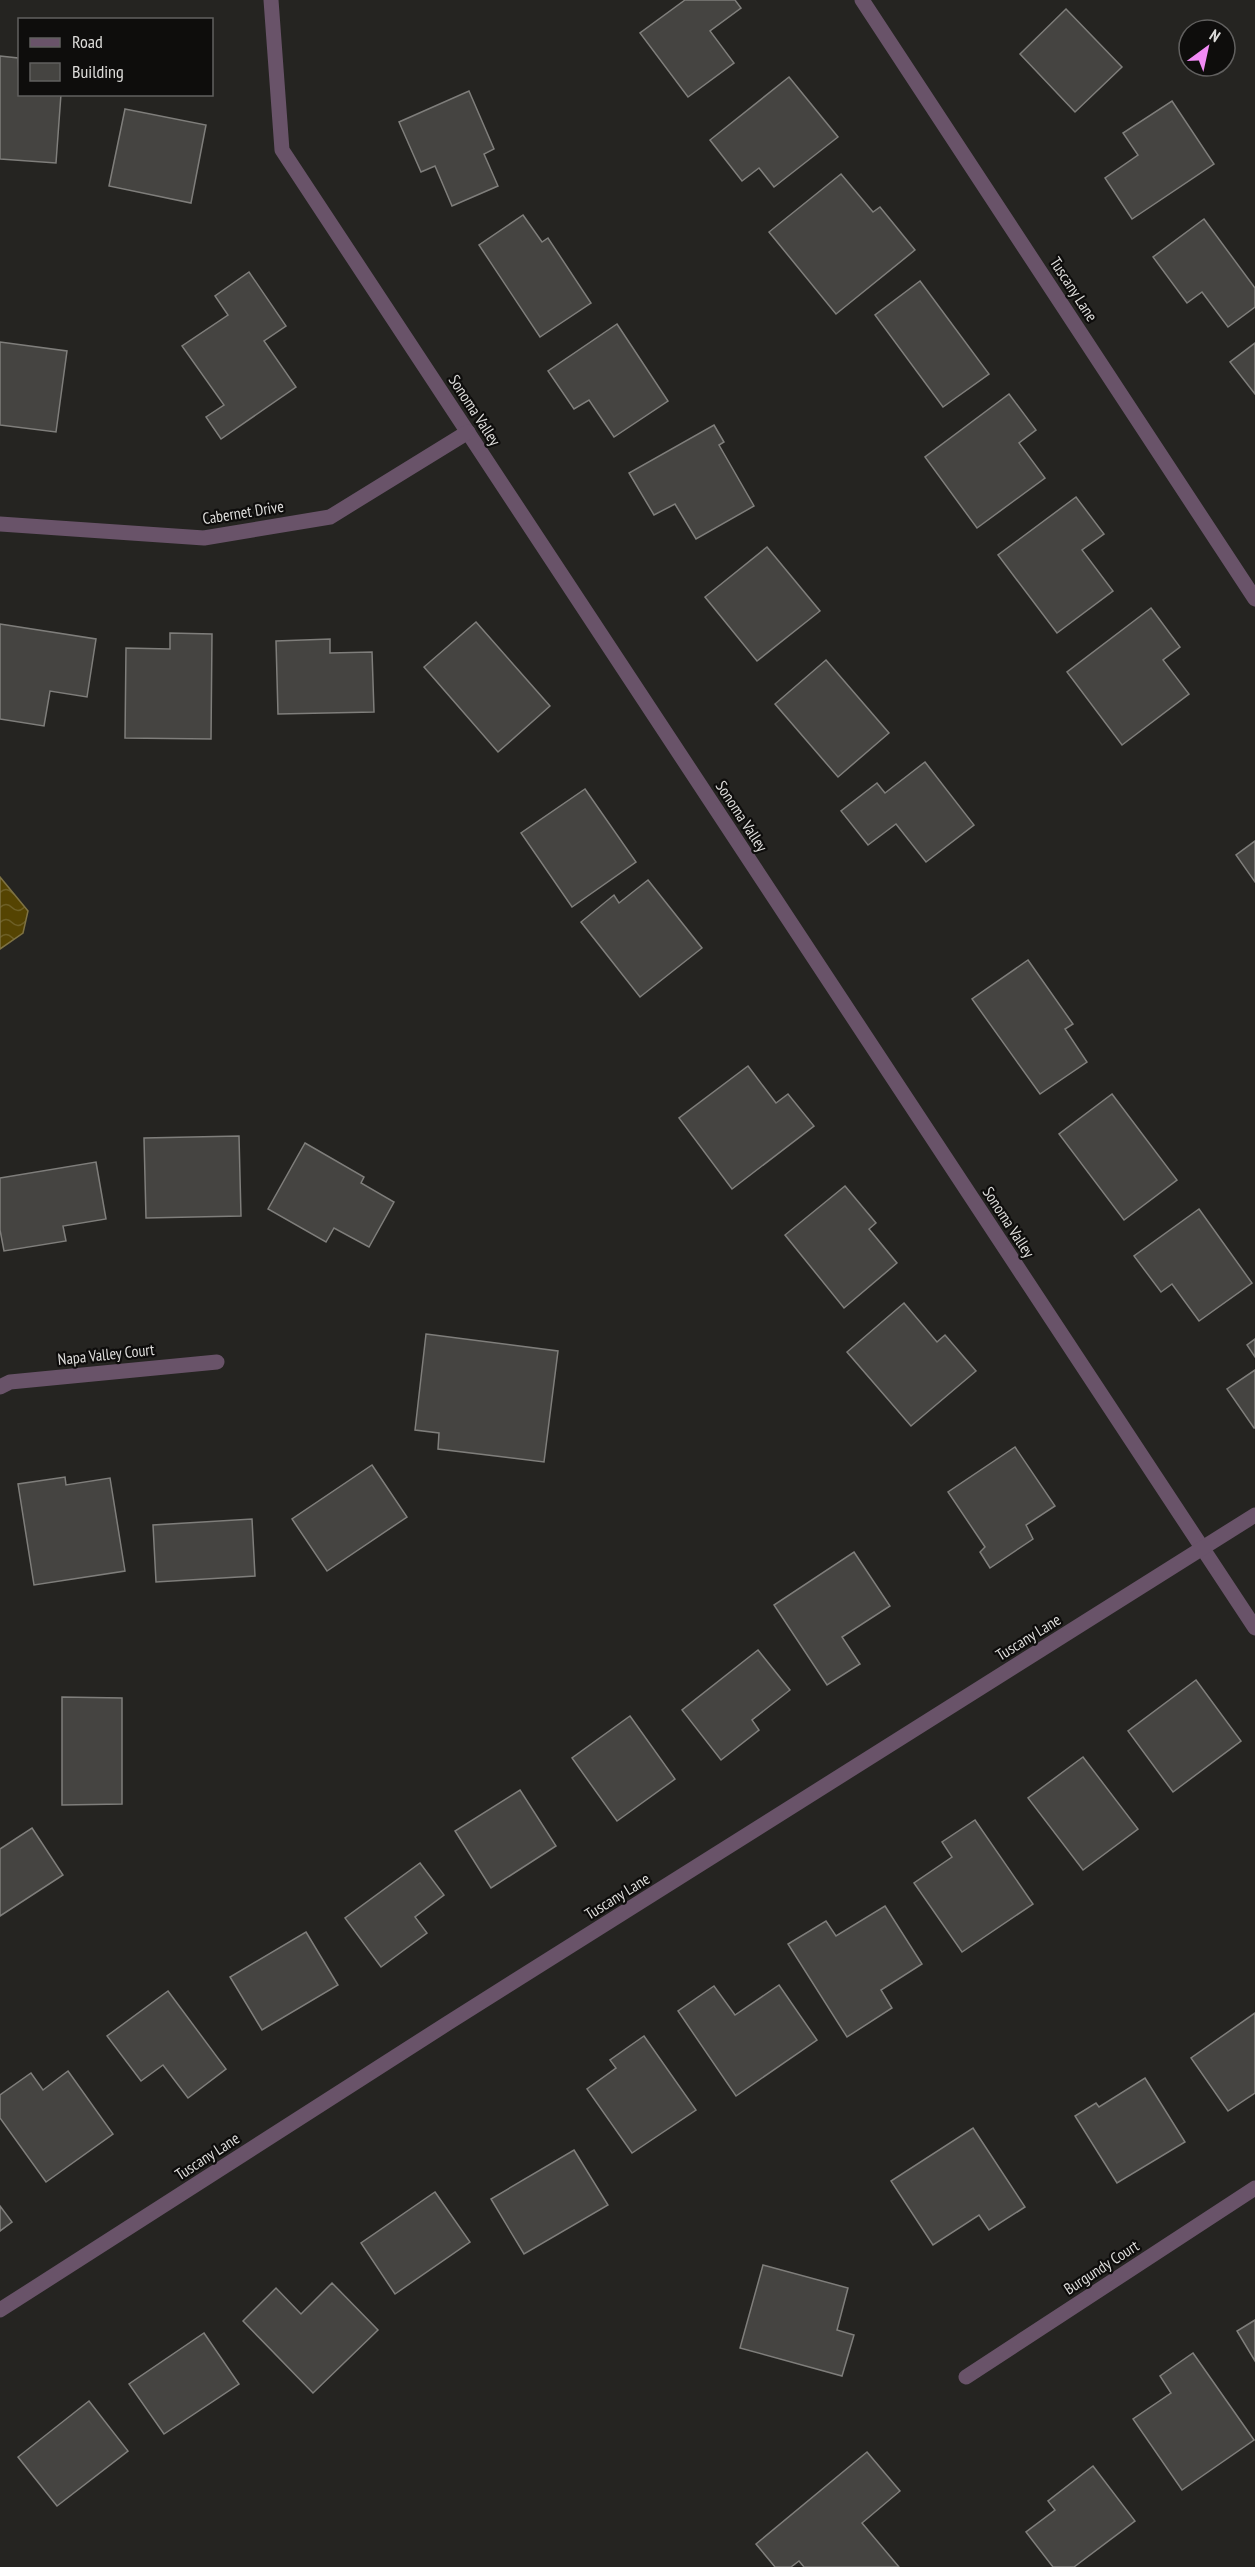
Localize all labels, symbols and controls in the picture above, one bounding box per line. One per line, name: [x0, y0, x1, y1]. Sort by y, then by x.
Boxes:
legend: [18, 18, 213, 96]
north arrow: [1177, 18, 1237, 78]
text: N: [1206, 25, 1224, 46]
text: Road: [72, 30, 103, 53]
text: Building: [72, 60, 124, 83]
street label: Tuscany Lane: [1046, 253, 1102, 325]
street label: Sonoma Valley: [445, 371, 505, 449]
street label: Cabernet Drive: [201, 496, 285, 528]
street label: Sonoma Valley: [712, 777, 772, 855]
street label: Sonoma Valley: [979, 1183, 1039, 1261]
street label: Napa Valley Court: [57, 1339, 156, 1369]
street label: Tuscany Lane: [992, 1609, 1064, 1665]
street label: Tuscany Lane: [581, 1868, 653, 1924]
street label: Tuscany Lane: [171, 2128, 243, 2184]
street label: Burgundy Court: [1060, 2235, 1143, 2299]

